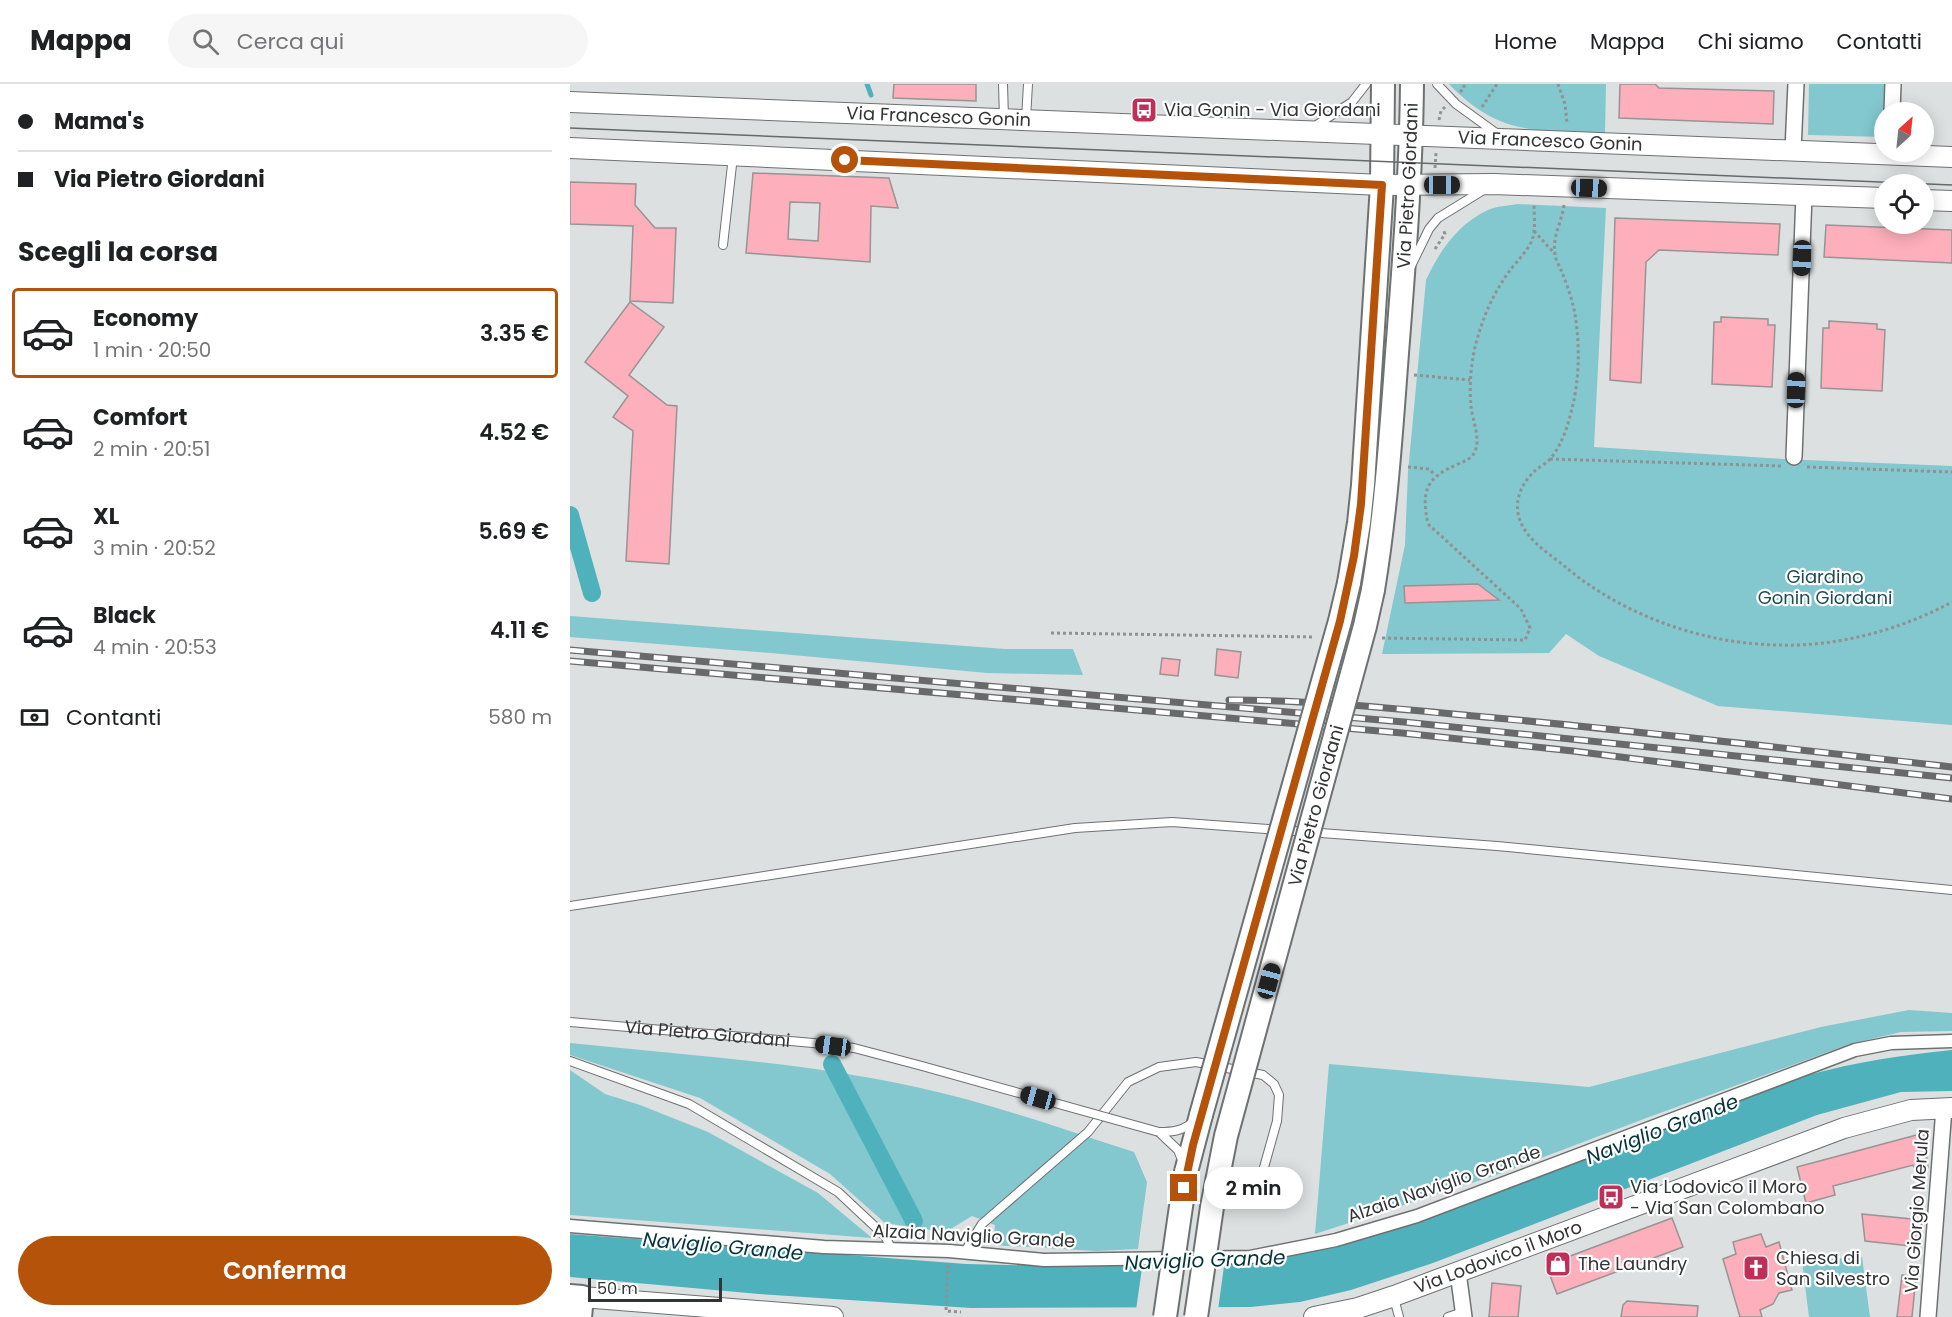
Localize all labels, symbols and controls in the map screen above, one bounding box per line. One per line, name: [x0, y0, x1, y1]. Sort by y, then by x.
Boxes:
search box: [168, 14, 588, 68]
text: Mappa: [30, 21, 132, 60]
icon: search: [189, 25, 222, 58]
text: Cerca qui: [237, 26, 344, 57]
text: Home: [1494, 27, 1557, 56]
text: Mappa: [1590, 27, 1665, 56]
text: Chi siamo: [1698, 27, 1804, 56]
text: Contatti: [1837, 27, 1922, 56]
bus stop icon: Via Gonin - Via Giordani: [1129, 95, 1159, 125]
place label: Via Gonin - Via Giordani: [1164, 97, 1381, 122]
street label: Via Francesco Gonin: [846, 100, 1032, 132]
street label: Via Pietro Giordani: [1390, 102, 1424, 270]
north arrow: [1874, 102, 1934, 162]
map controls: [1874, 102, 1934, 234]
text: Mama's: [54, 106, 145, 137]
street label: Via Francesco Gonin: [1457, 124, 1643, 157]
route start: [831, 146, 858, 173]
text: Via Pietro Giordani: [54, 164, 265, 195]
button: locate: [1874, 174, 1934, 234]
car: [1424, 176, 1460, 194]
car: [1571, 178, 1607, 198]
text: Scegli la corsa: [18, 233, 218, 270]
car: [1792, 240, 1812, 276]
text: Economy: [93, 303, 198, 334]
icon: car: [21, 306, 75, 360]
text: 3.35 €: [480, 318, 549, 349]
text: 1 min · 20:50: [93, 336, 211, 364]
car: [1786, 372, 1806, 408]
text: Comfort: [93, 402, 187, 433]
icon: car: [21, 405, 75, 459]
text: 4.52 €: [479, 417, 549, 448]
text: 2 min · 20:51: [93, 435, 210, 463]
text: XL: [93, 501, 119, 532]
icon: car: [21, 504, 75, 558]
text: 5.69 €: [478, 516, 549, 547]
text: 3 min · 20:52: [93, 534, 216, 562]
park label: Giardino Gonin Giordani: [1758, 564, 1892, 610]
text: Black: [93, 600, 156, 631]
icon: car: [21, 603, 75, 657]
text: 4.11 €: [490, 615, 549, 646]
text: 4 min · 20:53: [93, 633, 217, 661]
icon: cash: [18, 701, 51, 734]
text: Contanti: [66, 702, 162, 733]
text: 580 m: [488, 703, 552, 731]
street label: Via Pietro Giordani: [1282, 722, 1349, 889]
car: [1256, 961, 1282, 1001]
street label: Via Pietro Giordani: [624, 1014, 791, 1053]
car: [814, 1035, 852, 1057]
car: [1018, 1084, 1058, 1112]
water label: Naviglio Grande: [1582, 1087, 1742, 1171]
street label: Via Giorgio Merula: [1898, 1128, 1935, 1294]
street label: Alzaia Naviglio Grande: [1344, 1139, 1544, 1228]
callout: 2 min: [1205, 1167, 1304, 1209]
route end: [1170, 1174, 1197, 1201]
text: 2 min: [1226, 1174, 1281, 1202]
place label: Via Lodovico il Moro - Via San Colombano: [1630, 1174, 1825, 1220]
bus stop icon: Via Lodovico il Moro - Via San Colombano: [1596, 1182, 1626, 1212]
street label: Via Lodovico il Moro: [1410, 1214, 1585, 1299]
street label: Alzaia Naviglio Grande: [872, 1218, 1076, 1253]
water label: Naviglio Grande: [642, 1225, 804, 1267]
button: Conferma: [18, 1236, 552, 1305]
water label: Naviglio Grande: [1124, 1243, 1286, 1277]
place label: Chiesa di San Silvestro: [1776, 1245, 1890, 1291]
shop icon: The Laundry: [1543, 1249, 1573, 1279]
place label: The Laundry: [1578, 1251, 1687, 1276]
church icon: Chiesa di San Silvestro: [1741, 1253, 1771, 1283]
scale bar: [588, 1275, 722, 1302]
text: 50 m: [597, 1277, 638, 1300]

